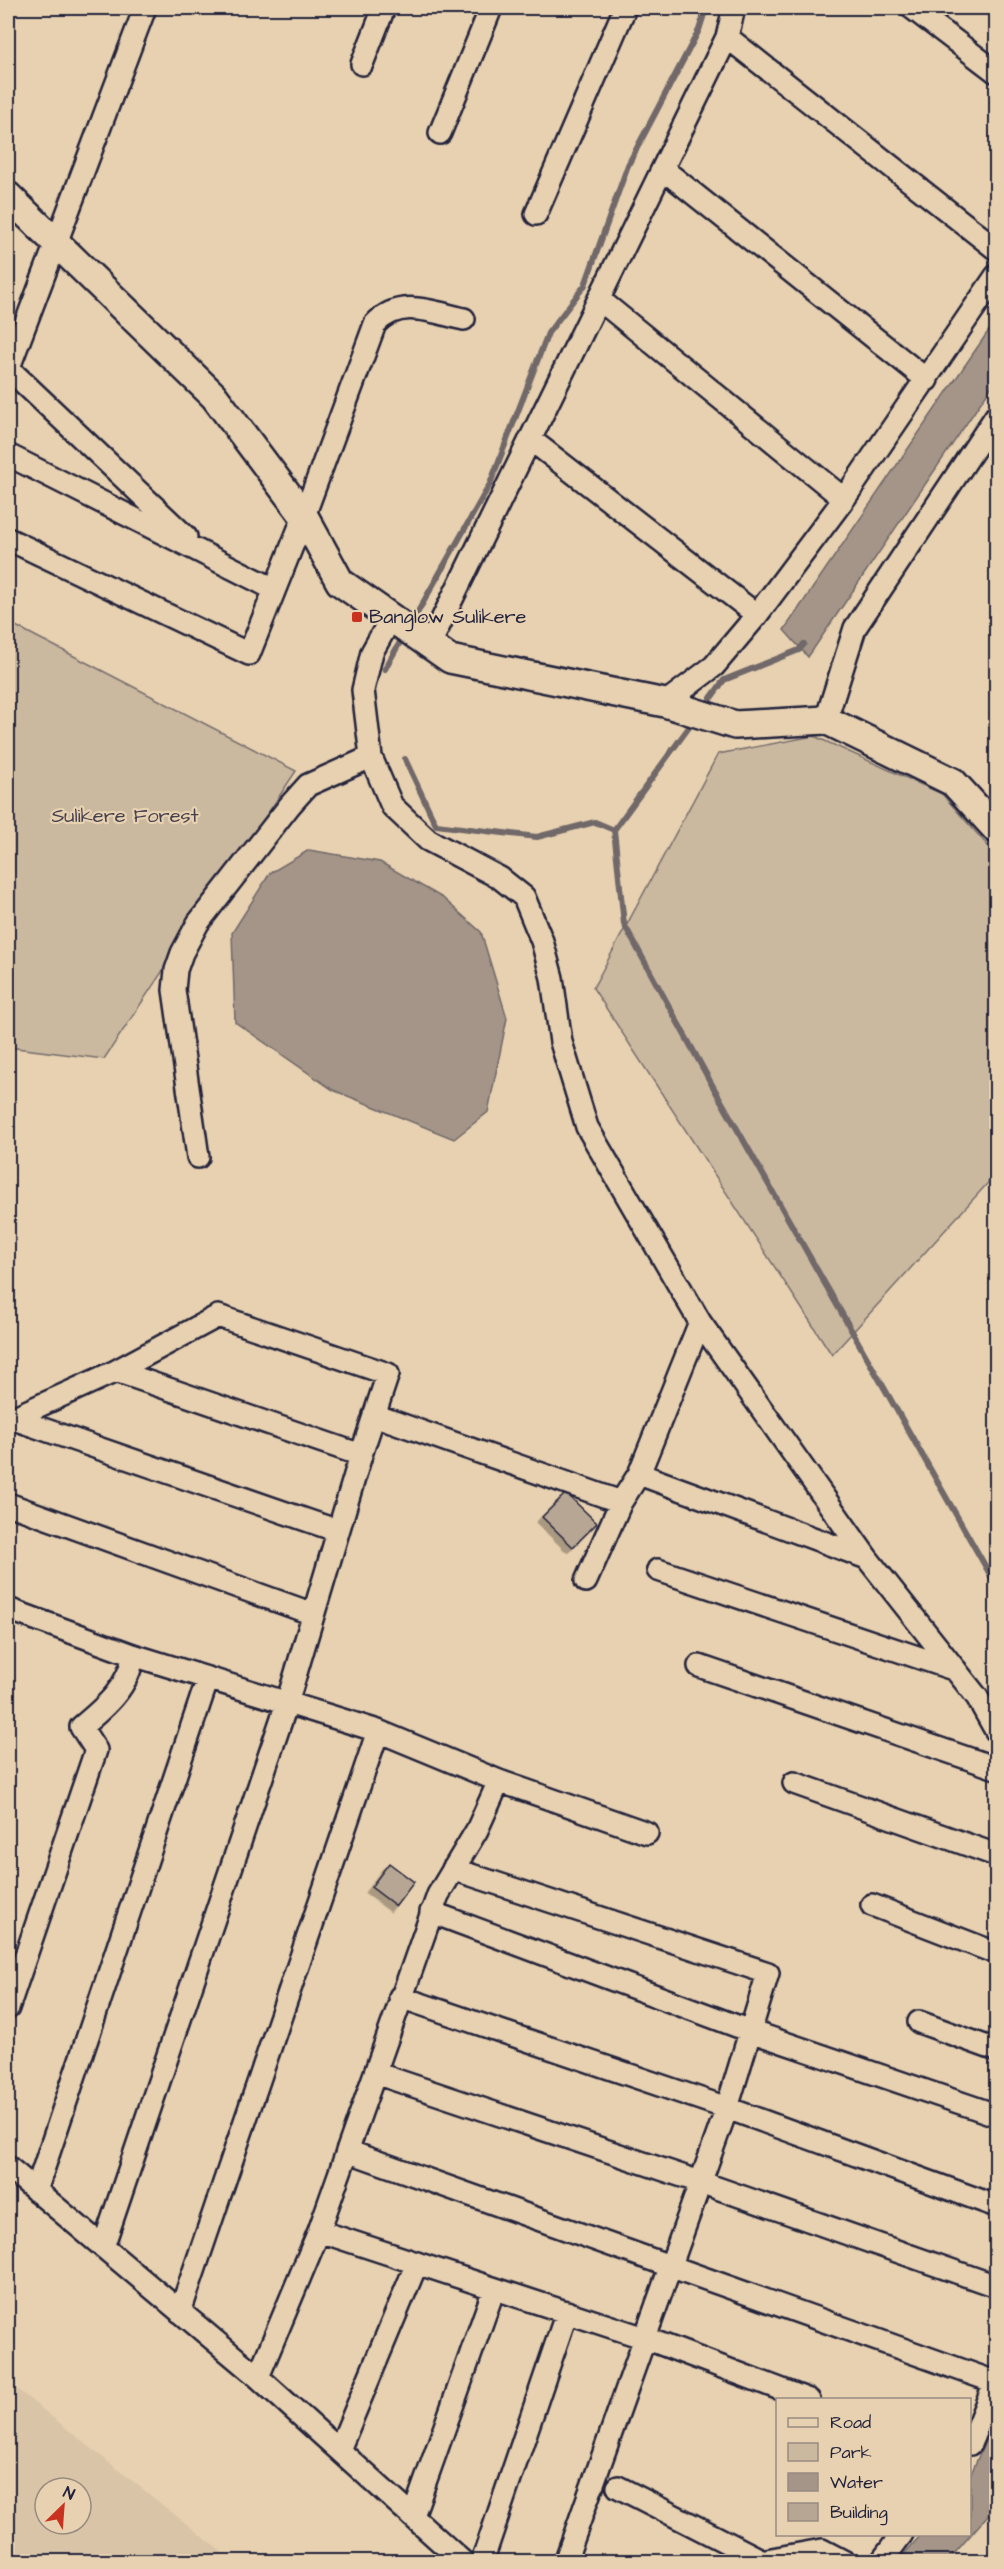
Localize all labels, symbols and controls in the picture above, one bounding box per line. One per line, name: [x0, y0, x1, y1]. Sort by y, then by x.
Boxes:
place label: Banglow Sulikere: [369, 603, 527, 632]
marker: Banglow Sulikere: [350, 610, 364, 624]
park label: Sulikere Forest: [51, 802, 199, 830]
legend: [776, 2398, 971, 2536]
text: Road: [830, 2410, 871, 2435]
text: Park: [830, 2440, 872, 2465]
text: Water: [830, 2470, 883, 2495]
north arrow: [33, 2476, 93, 2536]
text: N: [60, 2481, 78, 2505]
text: Building: [830, 2500, 888, 2526]

